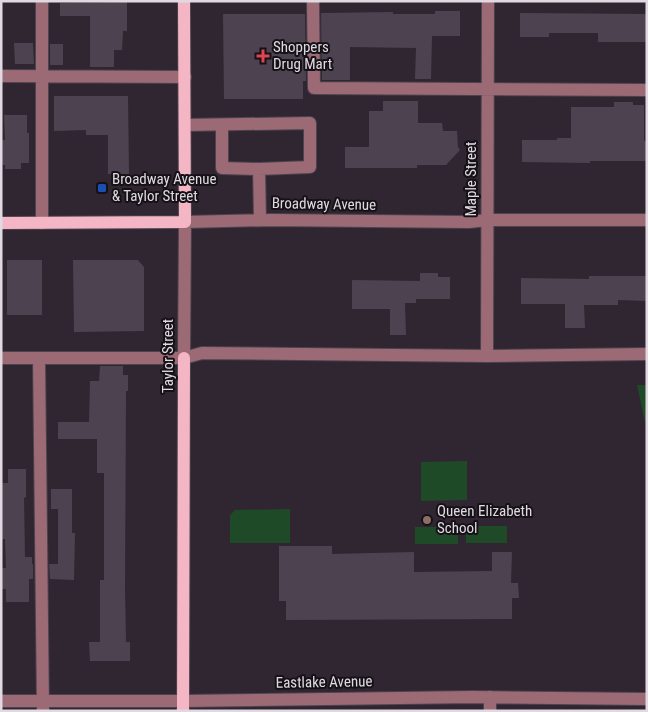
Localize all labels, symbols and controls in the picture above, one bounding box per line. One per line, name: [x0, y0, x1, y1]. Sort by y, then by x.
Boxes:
place label: Shoppers Drug Mart: [273, 38, 332, 73]
marker: Shoppers Drug Mart: [257, 50, 269, 62]
street label: Maple Street: [462, 142, 480, 216]
place label: Broadway Avenue & Taylor Street: [112, 170, 216, 205]
marker: Broadway Avenue & Taylor Street: [96, 182, 108, 194]
street label: Broadway Avenue: [272, 194, 376, 214]
street label: Taylor Street: [159, 319, 177, 393]
place label: Queen Elizabeth School: [437, 502, 532, 537]
marker: Queen Elizabeth School: [421, 514, 433, 526]
street label: Eastlake Avenue: [275, 672, 373, 692]

